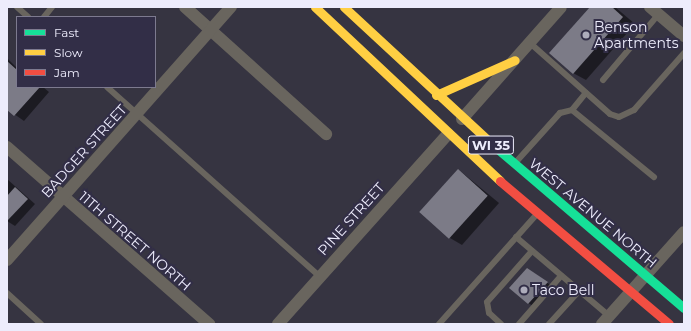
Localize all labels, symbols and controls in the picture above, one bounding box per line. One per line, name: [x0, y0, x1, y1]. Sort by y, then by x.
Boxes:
legend: [16, 16, 156, 88]
place label: Benson Apartments: [594, 19, 679, 52]
text: Fast: [54, 25, 79, 40]
marker: Benson Apartments: [581, 30, 591, 40]
text: Slow: [54, 45, 83, 60]
text: Jam: [54, 65, 80, 80]
street label: BADGER STREET: [38, 101, 130, 201]
road number: WI 35: [467, 134, 515, 156]
street label: WEST AVENUE NORTH: [526, 155, 660, 271]
street label: PINE STREET: [314, 179, 388, 259]
street label: 11TH STREET NORTH: [76, 188, 194, 294]
place label: Taco Bell: [532, 282, 595, 298]
marker: Taco Bell: [519, 285, 529, 295]

